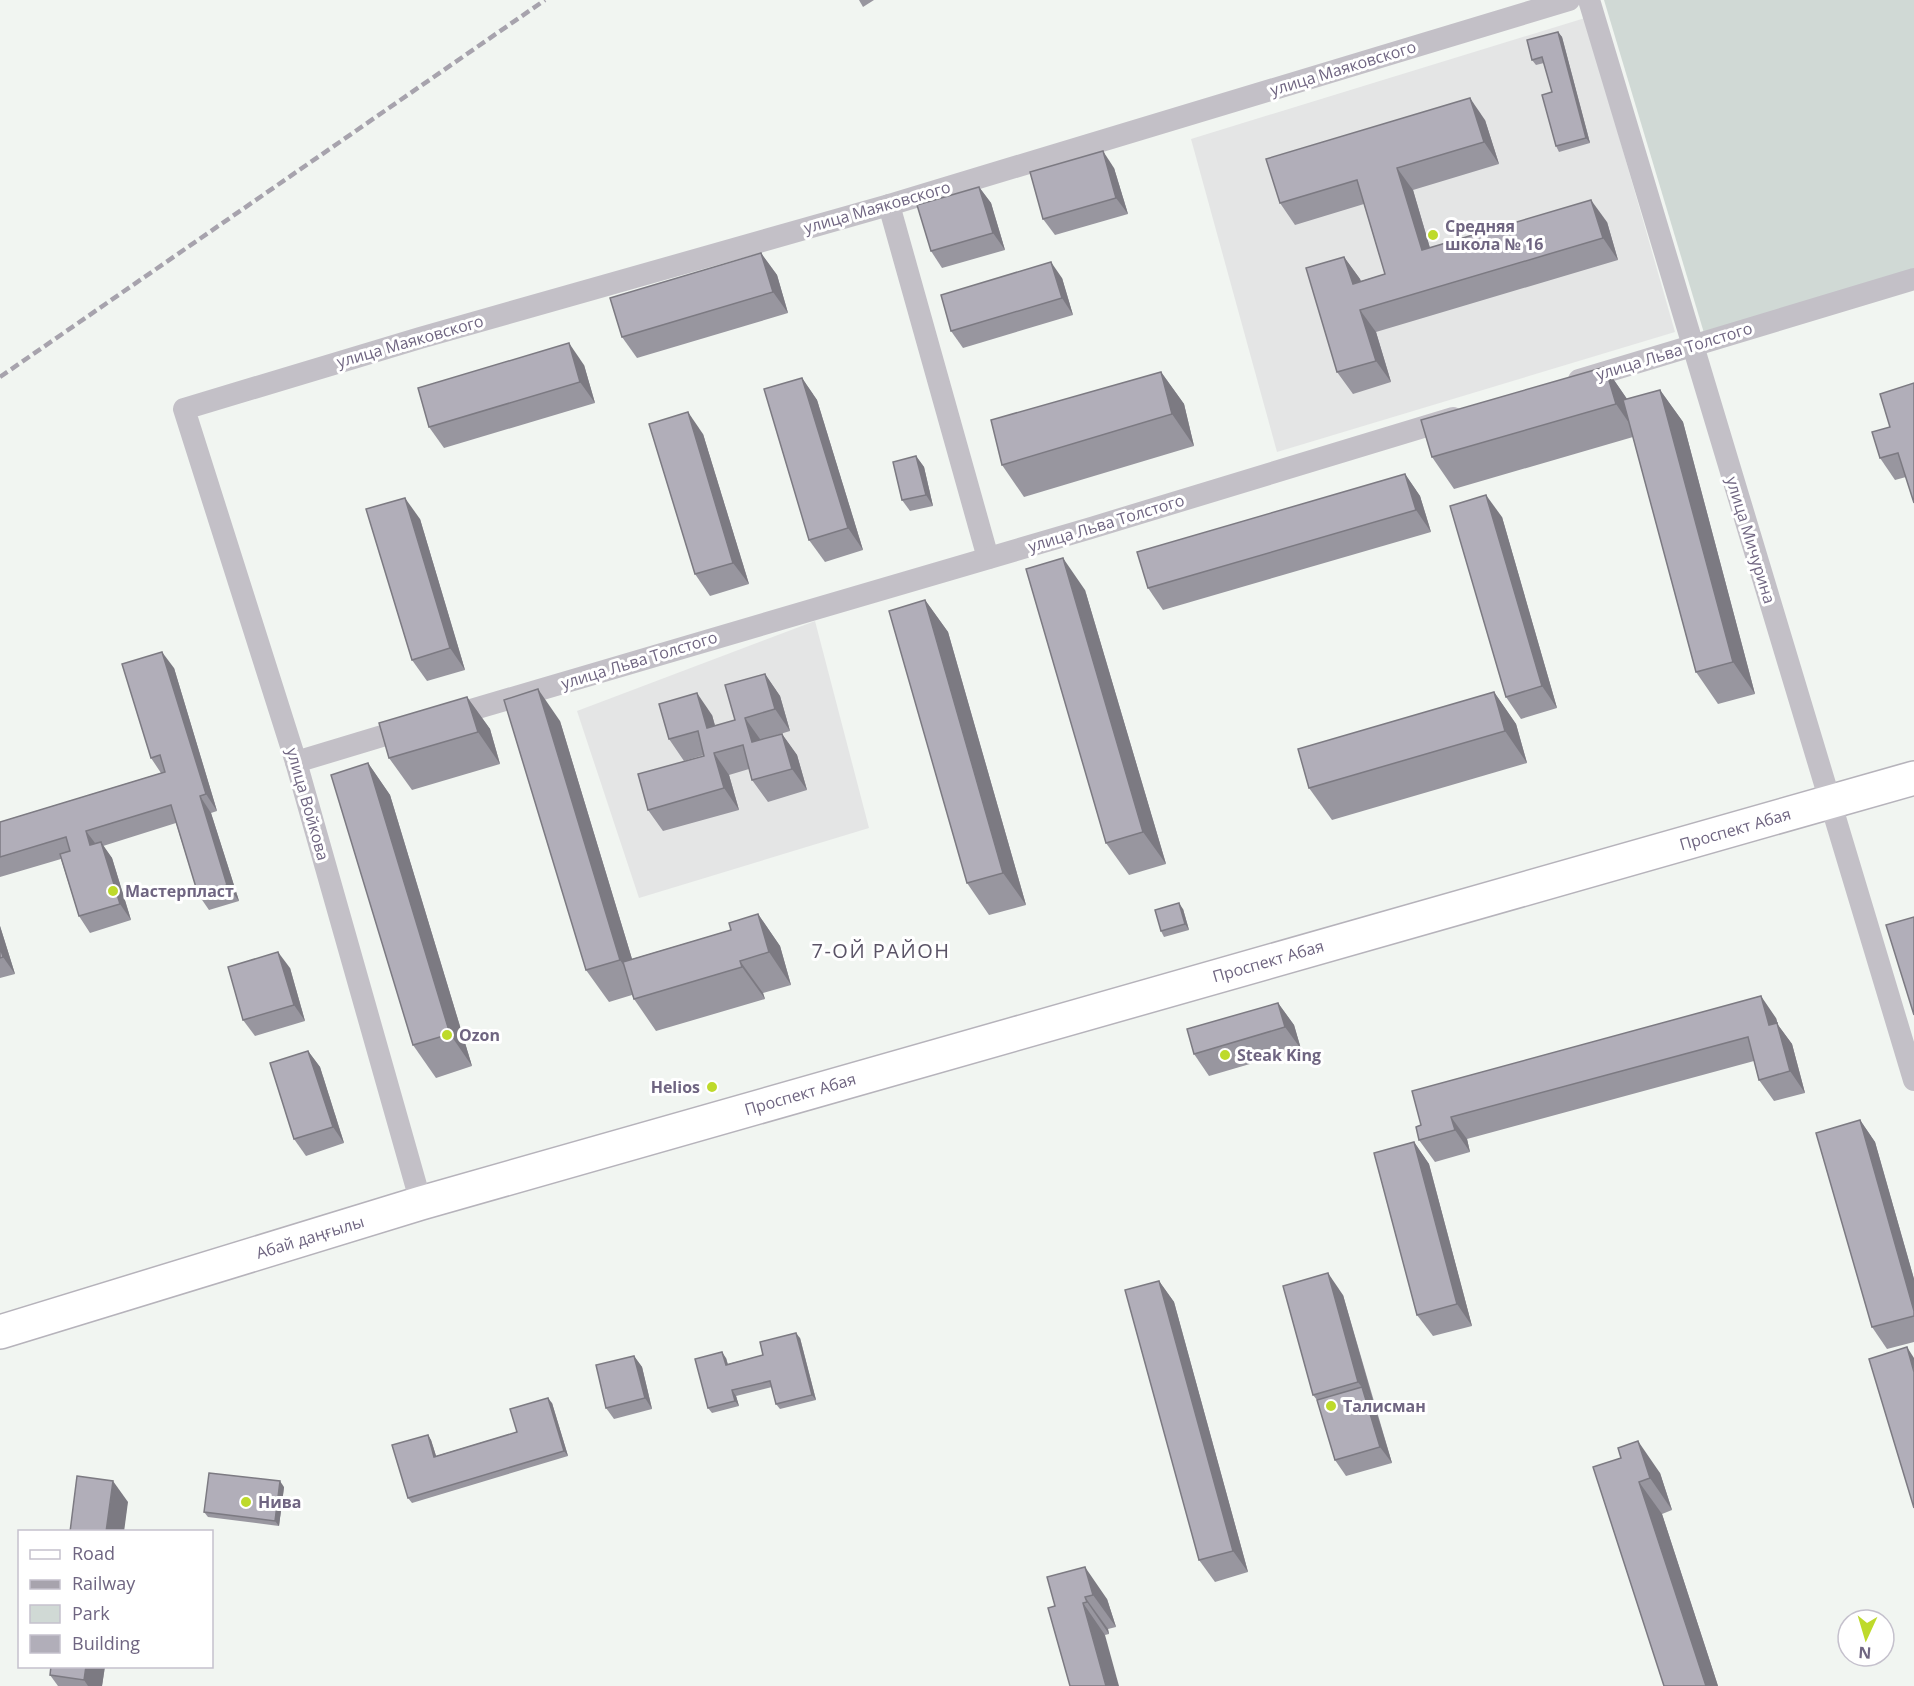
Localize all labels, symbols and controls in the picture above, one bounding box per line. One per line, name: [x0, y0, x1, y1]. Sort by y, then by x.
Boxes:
street label: улица Маяковского: [1267, 35, 1419, 101]
street label: улица Маяковского: [801, 176, 953, 238]
place label: Средняя школа № 16: [1445, 215, 1543, 255]
marker: Средняя школа № 16: [1426, 228, 1440, 242]
street label: улица Маяковского: [334, 310, 486, 372]
street label: улица Льва Толстого: [1593, 317, 1755, 385]
street label: улица Мичурина: [1721, 474, 1781, 606]
street label: улица Льва Толстого: [1025, 489, 1187, 557]
street label: улица Льва Толстого: [558, 626, 720, 694]
street label: улица Войкова: [281, 745, 335, 863]
street label: Проспект Абая: [1677, 803, 1793, 855]
place label: Мастерпласт: [125, 880, 234, 902]
marker: Мастерпласт: [106, 884, 120, 898]
street label: Проспект Абая: [1210, 935, 1326, 987]
district label: 7-ОЙ РАЙОН: [812, 937, 951, 964]
place label: Ozon: [459, 1024, 500, 1046]
marker: Ozon: [440, 1028, 454, 1042]
place label: Steak King: [1237, 1044, 1321, 1066]
marker: Steak King: [1218, 1048, 1232, 1062]
street label: Проспект Абая: [742, 1068, 858, 1120]
place label: Helios: [651, 1076, 700, 1098]
marker: Helios: [705, 1080, 719, 1094]
street label: Абай даңғылы: [253, 1210, 367, 1264]
place label: Талисман: [1343, 1395, 1426, 1417]
marker: Талисман: [1324, 1399, 1338, 1413]
place label: Нива: [258, 1491, 302, 1513]
marker: Нива: [239, 1495, 253, 1509]
legend: [18, 1530, 213, 1668]
text: Road: [72, 1541, 115, 1565]
text: Railway: [72, 1571, 136, 1595]
text: Park: [72, 1601, 110, 1625]
north arrow: [1836, 1608, 1896, 1668]
text: Building: [72, 1631, 140, 1655]
text: N: [1858, 1642, 1872, 1664]

